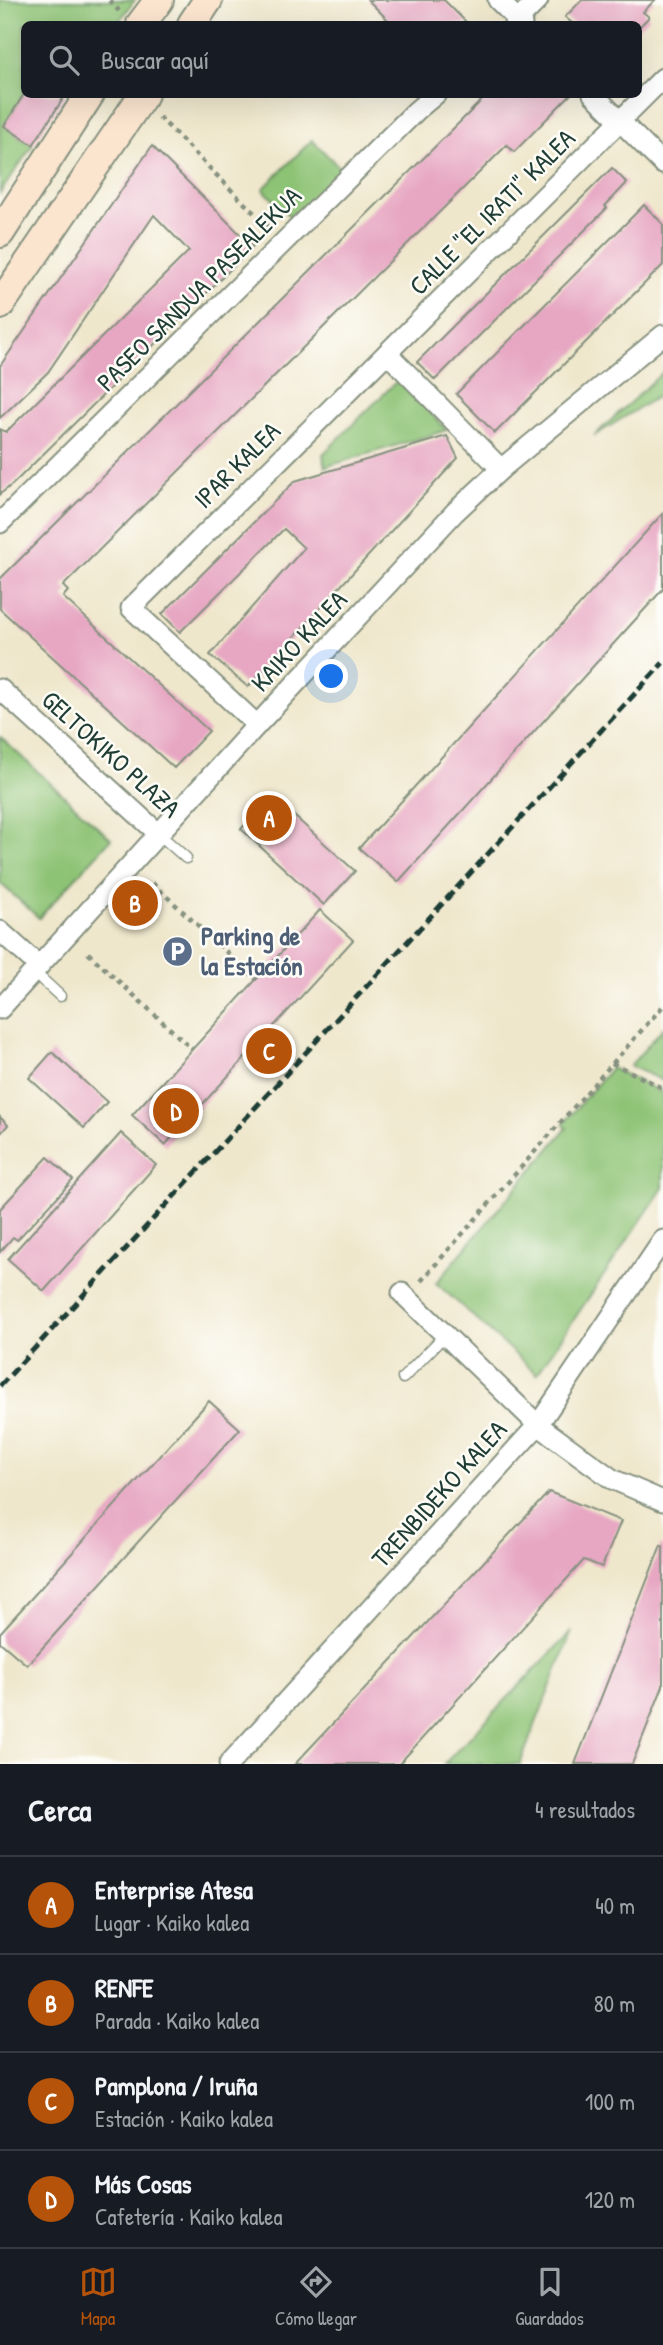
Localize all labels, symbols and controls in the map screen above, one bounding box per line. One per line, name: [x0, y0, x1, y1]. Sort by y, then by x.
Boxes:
search box: [21, 21, 642, 98]
icon: search: [45, 41, 83, 79]
text: Buscar aquí: [101, 42, 209, 77]
street label: CALLE "EL IRATI" KALEA: [401, 121, 583, 302]
street label: PASEO SANDUA PASEALEKUA: [89, 179, 309, 399]
street label: IPAR KALEA: [186, 413, 288, 516]
street label: KAIKO KALEA: [243, 582, 355, 699]
your location: [314, 659, 348, 693]
street label: GELTOKIKO PLAZA: [35, 682, 188, 825]
pin: A: [246, 792, 292, 844]
pin: B: [112, 877, 158, 929]
place label: Parking de la Estación: [201, 918, 303, 983]
parking icon: Parking de la Estación: [161, 934, 195, 968]
pin: C: [246, 1025, 292, 1077]
pin: D: [153, 1085, 199, 1137]
street label: TRENBIDEKO KALEA: [363, 1412, 514, 1575]
text: Cerca: [28, 1790, 91, 1830]
text: 4 resultados: [535, 1794, 635, 1825]
text: Enterprise Atesa: [95, 1872, 253, 1907]
text: A: [45, 1890, 57, 1921]
text: 40 m: [595, 1890, 635, 1921]
text: Lugar · Kaiko kalea: [95, 1907, 249, 1938]
text: RENFE: [95, 1970, 153, 2005]
text: B: [45, 1988, 57, 2019]
text: 80 m: [594, 1988, 635, 2019]
text: Parada · Kaiko kalea: [95, 2005, 259, 2036]
text: Pamplona / Iruña: [95, 2068, 257, 2103]
text: C: [45, 2086, 57, 2117]
text: 100 m: [585, 2086, 635, 2117]
text: Estación · Kaiko kalea: [95, 2103, 273, 2134]
text: Más Cosas: [95, 2166, 192, 2201]
text: D: [46, 2184, 56, 2215]
text: 120 m: [585, 2184, 635, 2215]
text: Cafetería · Kaiko kalea: [95, 2201, 282, 2232]
tab: Mapa: [79, 2263, 117, 2331]
tab: Cómo llegar: [275, 2263, 357, 2331]
tab: Guardados: [515, 2263, 584, 2331]

